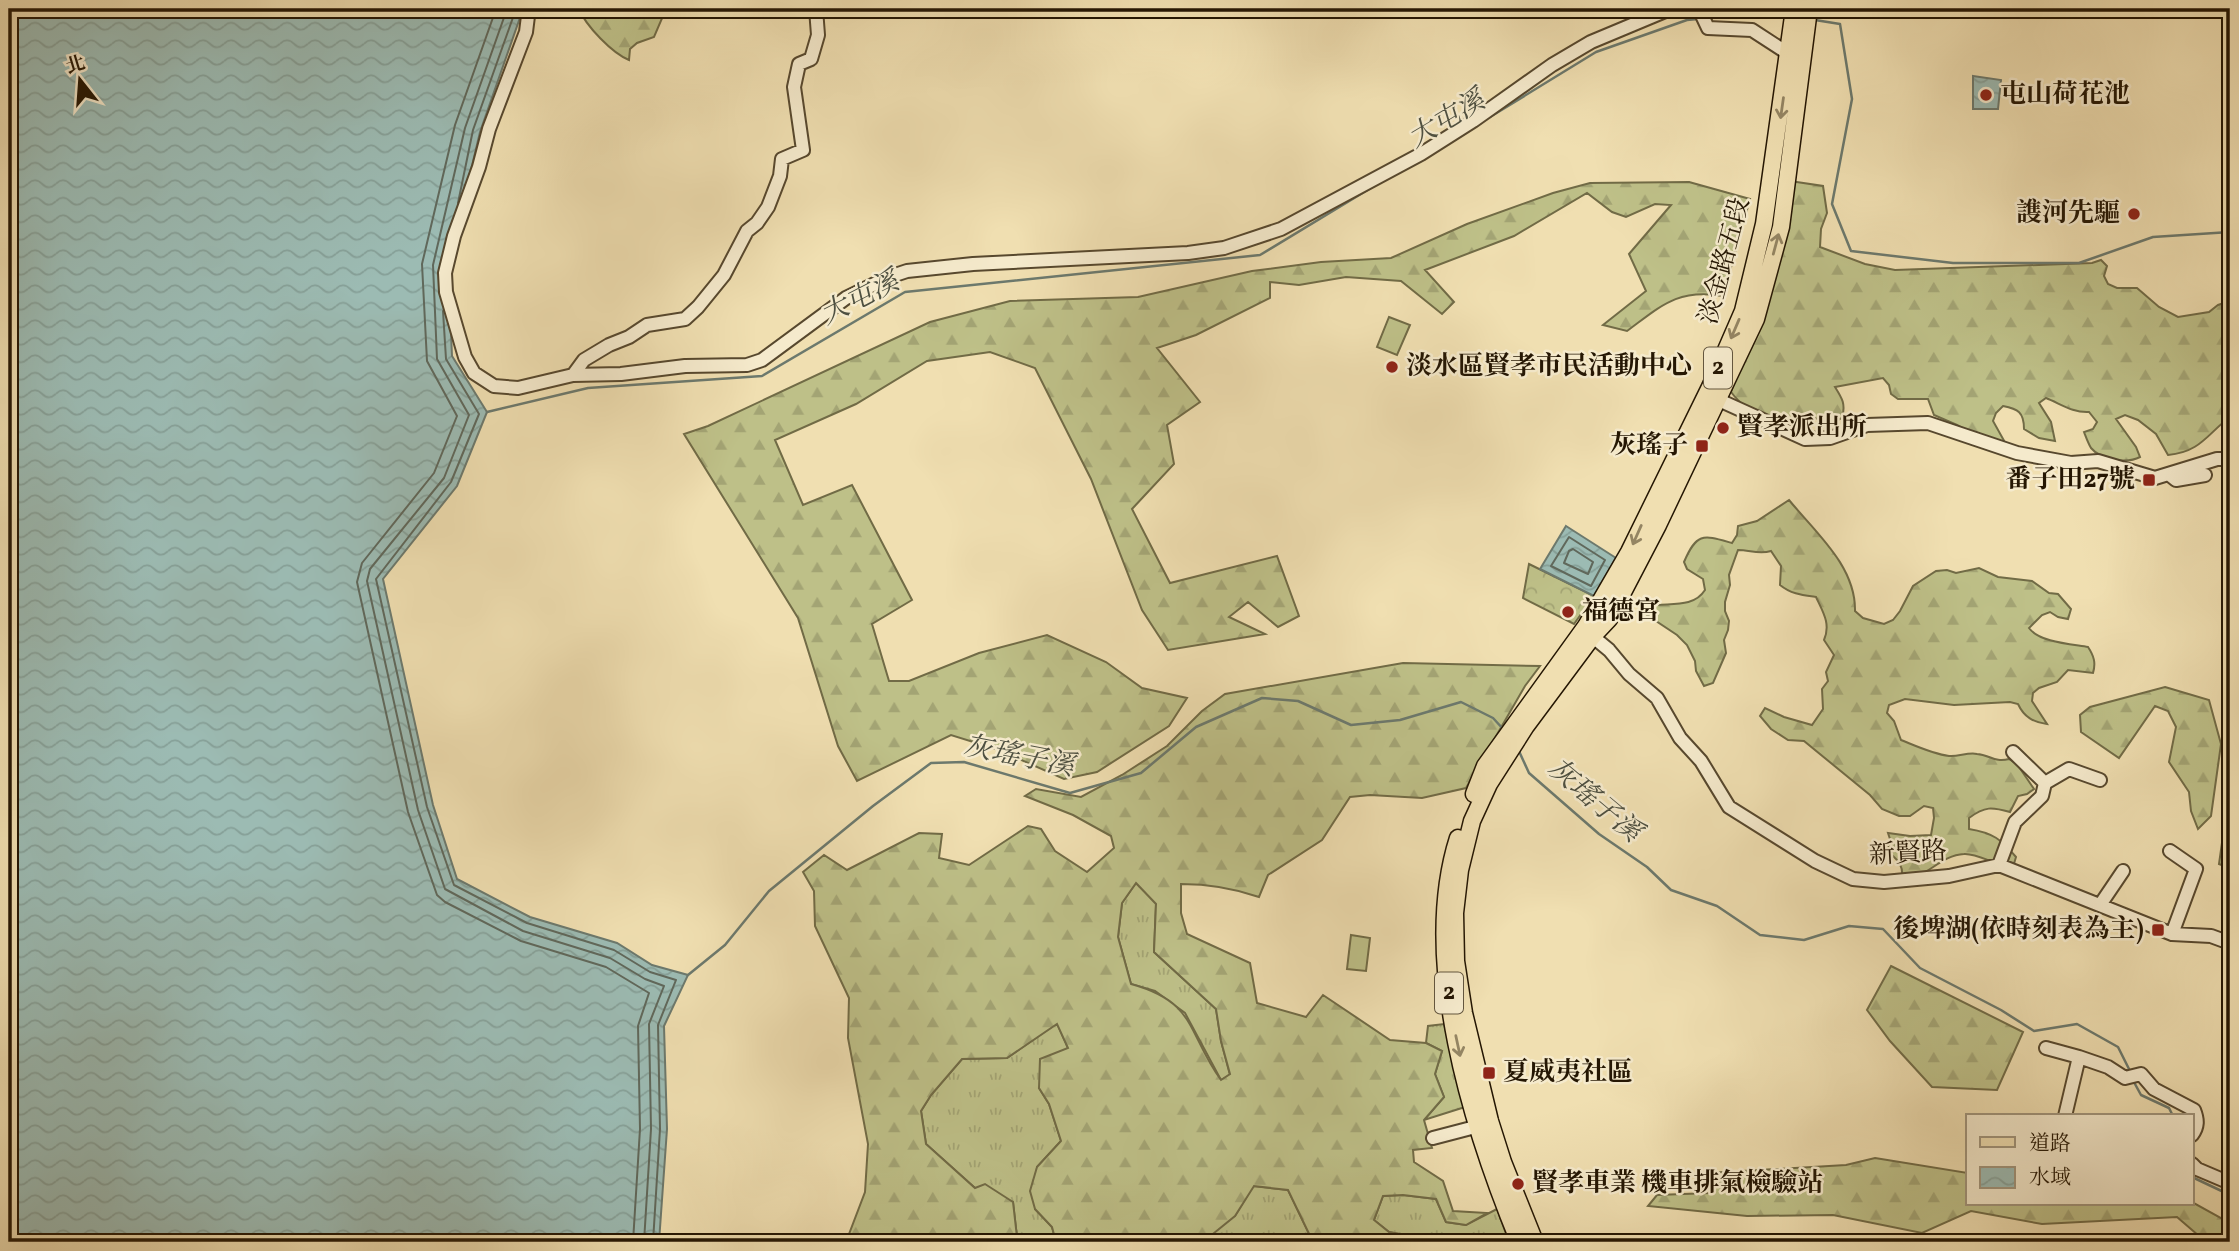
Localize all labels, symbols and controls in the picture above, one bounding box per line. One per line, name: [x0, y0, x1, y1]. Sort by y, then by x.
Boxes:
north arrow: [46, 46, 116, 116]
text: 北: [63, 50, 89, 81]
place label: 屯山荷花池: [2000, 77, 2130, 113]
water label: 大屯溪: [1401, 80, 1496, 158]
marker: 屯山荷花池: [1978, 87, 1994, 103]
one-way arrow: [1775, 96, 1788, 118]
street label: 淡金路五段: [1691, 194, 1759, 328]
place label: 謢河先驅: [2016, 196, 2120, 232]
marker: 謢河先驅: [2126, 206, 2142, 222]
one-way arrow: [1770, 233, 1783, 256]
water label: 大屯溪: [814, 261, 909, 335]
one-way arrow: [1728, 318, 1741, 340]
road number: 2: [1704, 348, 1732, 388]
place label: 淡水區賢孝市民活動中心: [1406, 349, 1692, 385]
marker: 淡水區賢孝市民活動中心: [1384, 359, 1400, 375]
place label: 賢孝派出所: [1737, 410, 1867, 446]
marker: 賢孝派出所: [1715, 420, 1731, 436]
place label: 灰瑤子: [1610, 428, 1688, 464]
marker: 灰瑤子: [1694, 438, 1710, 454]
place label: 番子田27號: [2005, 462, 2135, 498]
marker: 番子田27號: [2141, 472, 2157, 488]
one-way arrow: [1630, 523, 1643, 545]
place label: 福德宮: [1582, 594, 1660, 630]
marker: 福德宮: [1560, 604, 1576, 620]
water label: 灰瑤子溪: [960, 727, 1081, 787]
water label: 灰瑤子溪: [1539, 750, 1652, 854]
street label: 新賢路: [1868, 834, 1948, 874]
place label: 後埤湖(依時刻表為主): [1893, 912, 2144, 948]
marker: 後埤湖(依時刻表為主): [2150, 922, 2166, 938]
road number: 2: [1435, 973, 1463, 1014]
one-way arrow: [1451, 1034, 1465, 1057]
place label: 夏威夷社區: [1503, 1055, 1633, 1091]
marker: 夏威夷社區: [1481, 1065, 1497, 1081]
legend: [1966, 1114, 2194, 1206]
text: 道路: [2029, 1130, 2071, 1159]
text: 水域: [2029, 1164, 2071, 1193]
place label: 賢孝車業 機車排氣檢驗站: [1532, 1166, 1823, 1202]
marker: 賢孝車業 機車排氣檢驗站: [1510, 1176, 1526, 1192]

